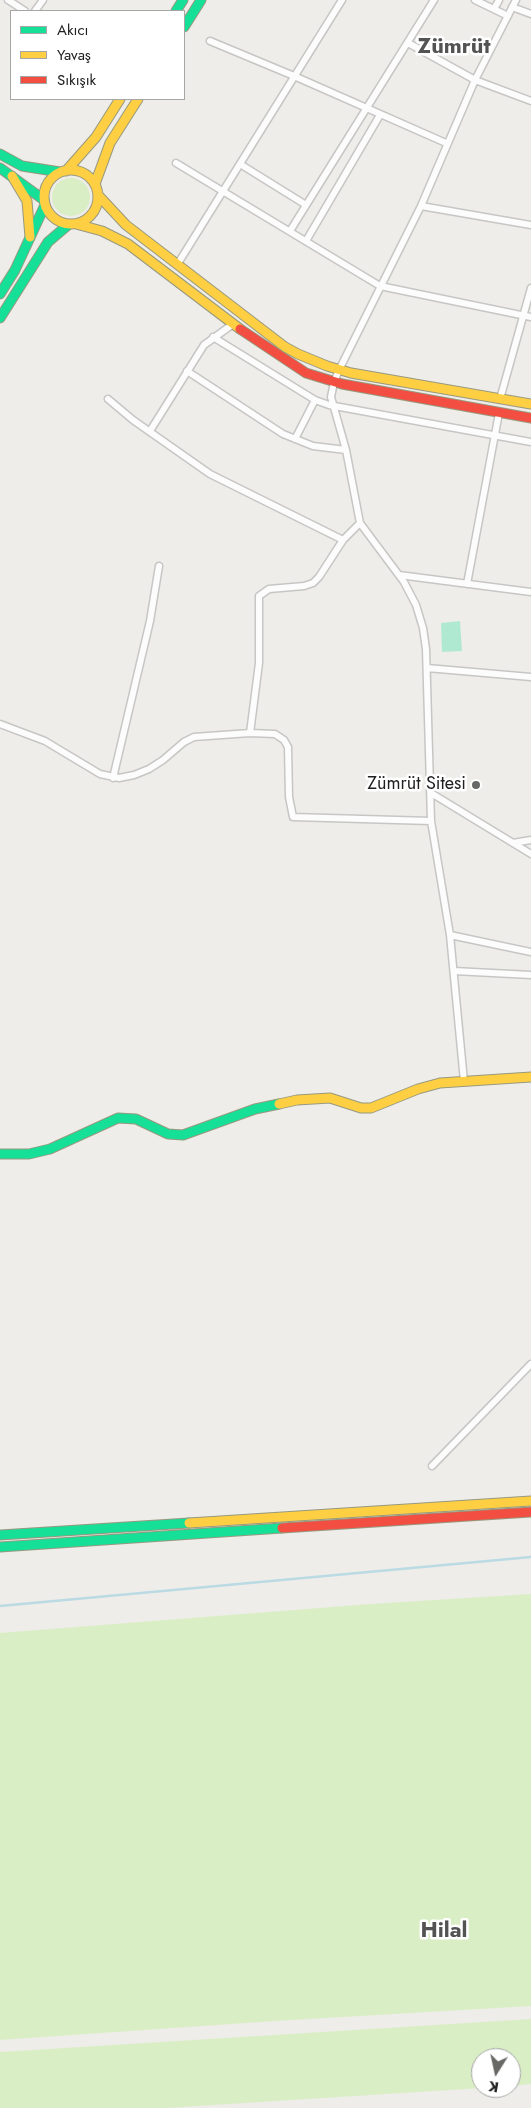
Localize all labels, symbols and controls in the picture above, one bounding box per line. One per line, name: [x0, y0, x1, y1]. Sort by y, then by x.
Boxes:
legend: [10, 10, 185, 100]
text: Akıcı: [57, 19, 88, 41]
district label: Zümrüt: [417, 35, 491, 61]
text: Yavaş: [57, 44, 91, 66]
text: Sıkışık: [57, 69, 96, 91]
place label: Zümrüt Sitesi: [367, 774, 466, 796]
marker: Zümrüt Sitesi: [470, 779, 482, 791]
district label: Hilal: [420, 1919, 468, 1945]
north arrow: [471, 2048, 521, 2098]
text: K: [487, 2076, 500, 2097]

